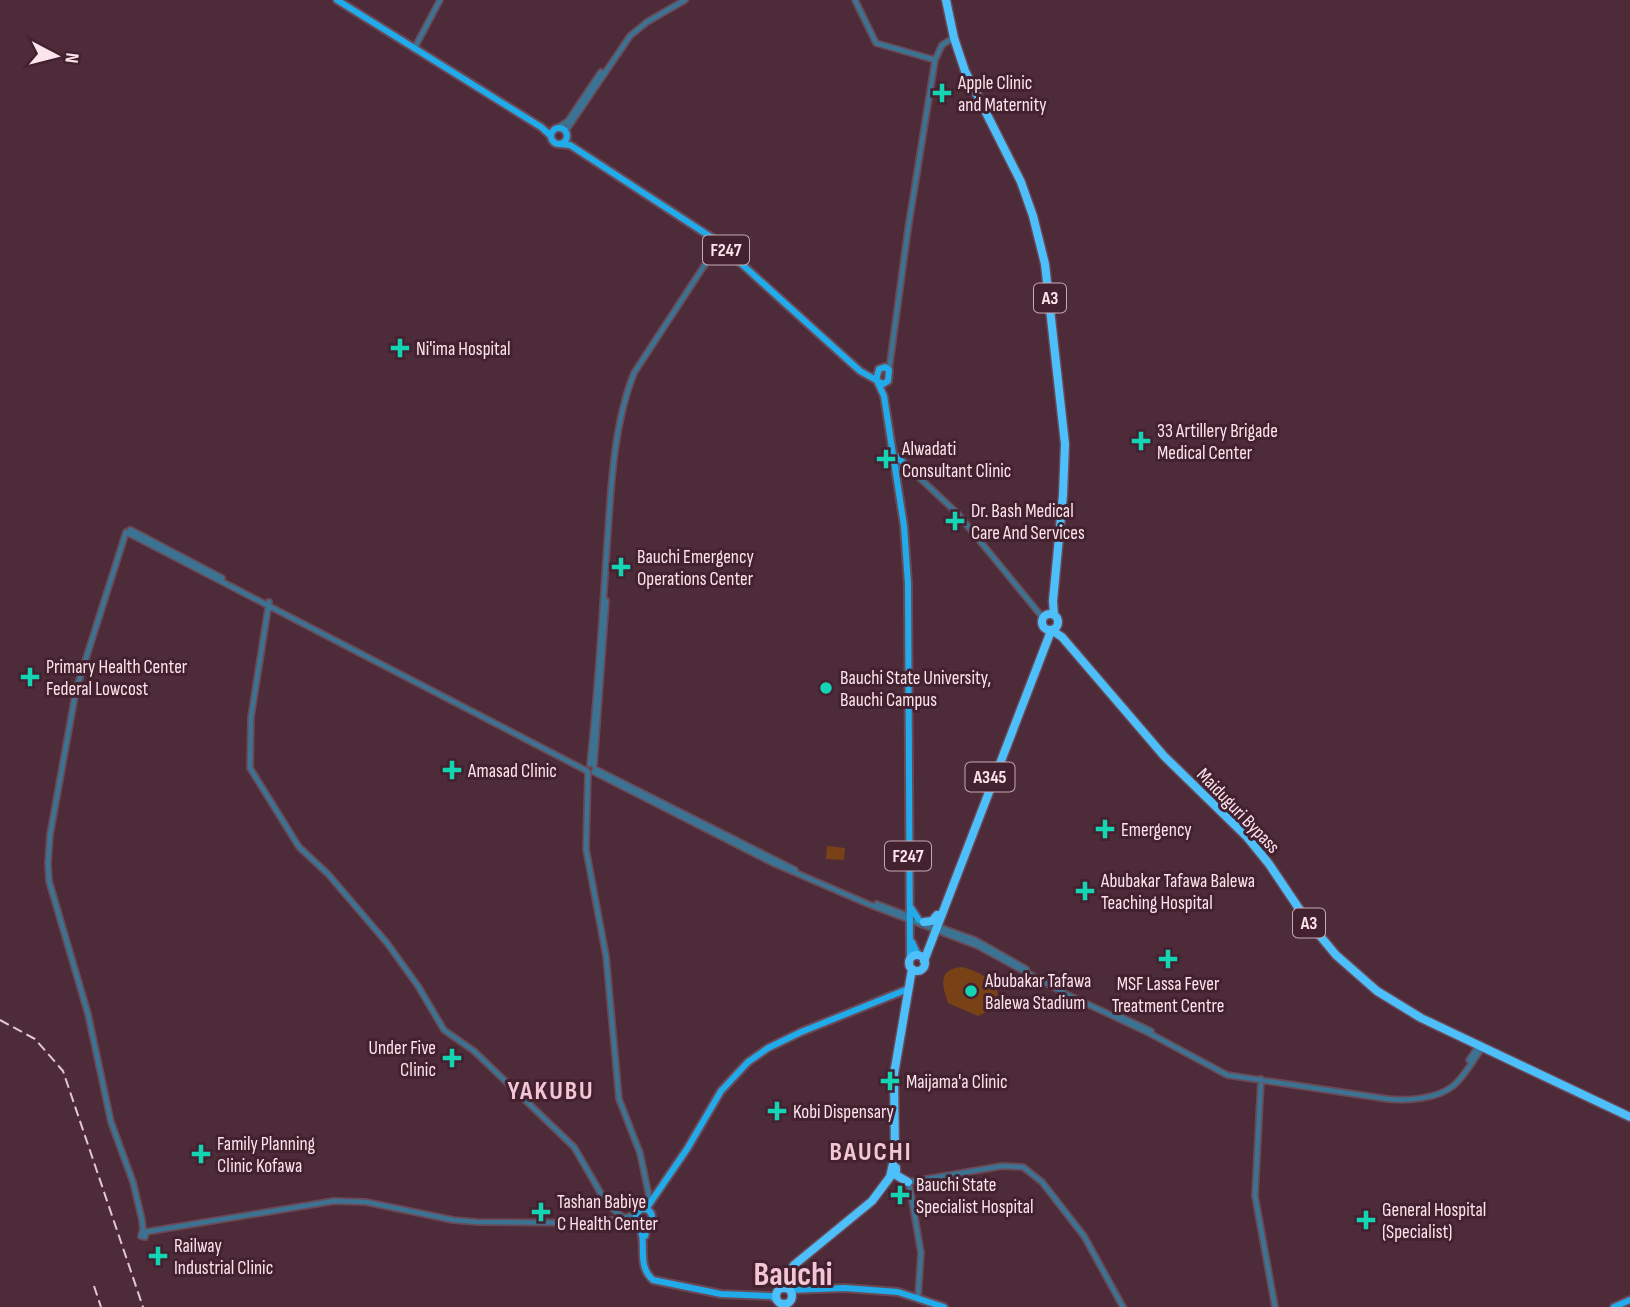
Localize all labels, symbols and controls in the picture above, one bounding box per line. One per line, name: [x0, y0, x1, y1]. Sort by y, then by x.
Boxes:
north arrow: [21, 21, 91, 91]
text: N: [59, 51, 83, 64]
place label: Apple Clinic and Maternity: [957, 72, 1047, 117]
marker: Apple Clinic and Maternity: [932, 83, 952, 103]
road number: F247: [703, 236, 749, 264]
road number: A3: [1034, 284, 1066, 312]
marker: Ni'ima Hospital: [390, 338, 410, 358]
place label: Ni'ima Hospital: [416, 338, 511, 361]
place label: 33 Artillery Brigade Medical Center: [1157, 420, 1278, 465]
marker: 33 Artillery Brigade Medical Center: [1131, 431, 1151, 451]
place label: Alwadati Consultant Clinic: [901, 438, 1011, 483]
marker: Alwadati Consultant Clinic: [876, 449, 896, 469]
place label: Dr. Bash Medical Care And Services: [971, 500, 1085, 545]
marker: Dr. Bash Medical Care And Services: [945, 511, 965, 531]
place label: Bauchi Emergency Operations Center: [637, 546, 754, 591]
marker: Bauchi Emergency Operations Center: [611, 557, 631, 577]
place label: Primary Health Center Federal Lowcost: [46, 656, 188, 701]
marker: Primary Health Center Federal Lowcost: [20, 667, 40, 687]
place label: Bauchi State University, Bauchi Campus: [840, 667, 991, 712]
marker: Bauchi State University, Bauchi Campus: [818, 680, 834, 696]
marker: Amasad Clinic: [442, 760, 462, 780]
place label: Amasad Clinic: [467, 760, 557, 783]
road number: A345: [965, 762, 1014, 792]
street label: Maiduguri Bypass: [1192, 764, 1284, 859]
marker: Emergency: [1095, 819, 1115, 839]
place label: Emergency: [1121, 819, 1192, 842]
road number: F247: [885, 842, 931, 870]
place label: Abubakar Tafawa Balewa Teaching Hospital: [1100, 870, 1255, 915]
marker: Abubakar Tafawa Balewa Teaching Hospital: [1075, 881, 1095, 901]
road number: A3: [1293, 908, 1325, 938]
marker: MSF Lassa Fever Treatment Centre: [1158, 949, 1178, 969]
place label: Abubakar Tafawa Balewa Stadium: [984, 970, 1091, 1015]
place label: MSF Lassa Fever Treatment Centre: [1112, 973, 1224, 1018]
marker: Abubakar Tafawa Balewa Stadium: [963, 983, 979, 999]
place label: Under Five Clinic: [369, 1037, 436, 1082]
marker: Under Five Clinic: [442, 1048, 462, 1068]
marker: Maijama'a Clinic: [880, 1071, 900, 1091]
place label: Maijama'a Clinic: [906, 1071, 1008, 1094]
district label: YAKUBU: [507, 1076, 595, 1107]
marker: Kobi Dispensary: [767, 1101, 787, 1121]
place label: Kobi Dispensary: [793, 1101, 895, 1124]
place label: Family Planning Clinic Kofawa: [217, 1133, 316, 1178]
district label: BAUCHI: [830, 1137, 913, 1168]
marker: Family Planning Clinic Kofawa: [191, 1144, 211, 1164]
place label: Bauchi State Specialist Hospital: [916, 1174, 1034, 1219]
marker: Bauchi State Specialist Hospital: [890, 1185, 910, 1205]
place label: Tashan Babiye C Health Center: [557, 1191, 659, 1236]
place label: General Hospital (Specialist): [1382, 1199, 1486, 1244]
marker: Tashan Babiye C Health Center: [531, 1202, 551, 1222]
marker: General Hospital (Specialist): [1356, 1210, 1376, 1230]
place label: Railway Industrial Clinic: [174, 1235, 273, 1280]
marker: Railway Industrial Clinic: [148, 1246, 168, 1266]
district label: Bauchi: [753, 1255, 833, 1295]

